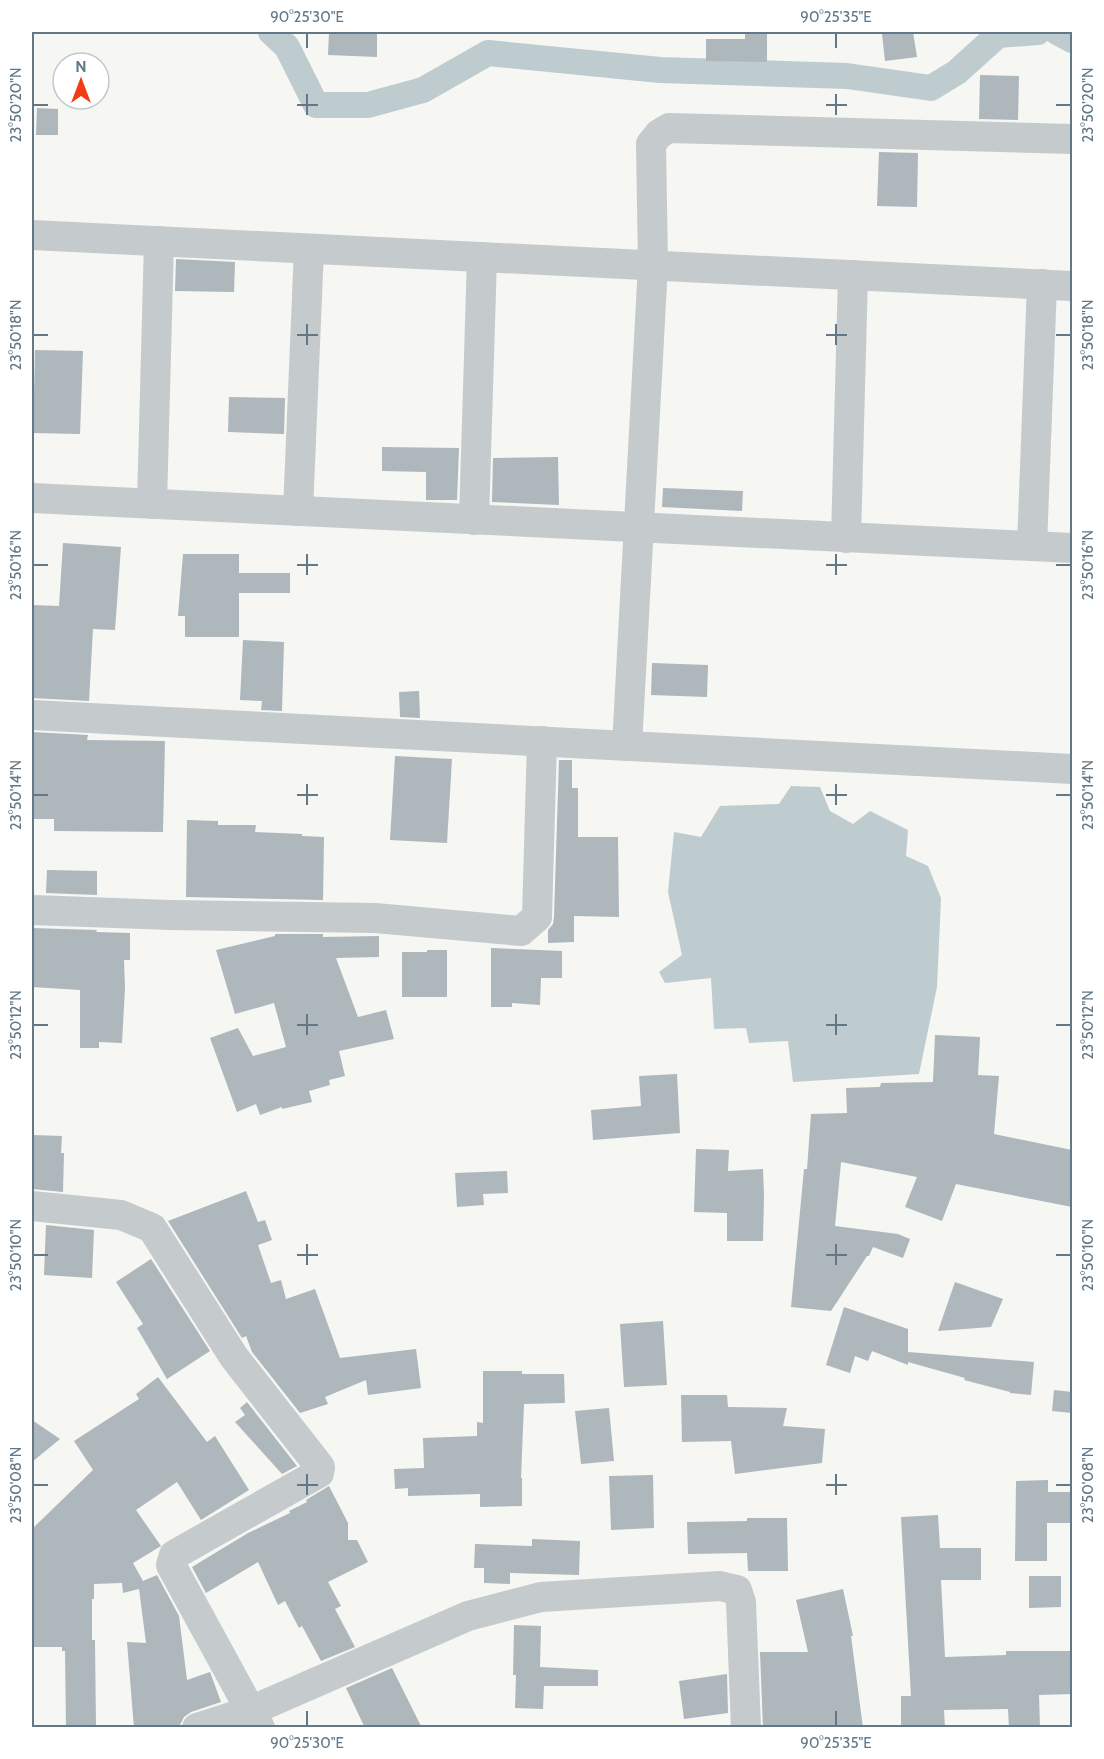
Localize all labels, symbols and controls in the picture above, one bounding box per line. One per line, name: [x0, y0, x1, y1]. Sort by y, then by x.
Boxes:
text: 90°25'30"E: [270, 8, 344, 26]
text: 90°25'35"E: [800, 8, 872, 26]
north arrow: [51, 51, 111, 111]
text: N: [75, 57, 87, 76]
text: 23°50'20"N: [7, 67, 25, 143]
text: 23°50'20"N: [1079, 67, 1097, 143]
text: 23°50'18"N: [7, 300, 25, 370]
text: 23°50'18"N: [1079, 300, 1097, 370]
text: 23°50'16"N: [7, 530, 25, 600]
text: 23°50'16"N: [1079, 530, 1097, 600]
text: 23°50'14"N: [7, 760, 25, 830]
text: 23°50'14"N: [1079, 760, 1097, 830]
text: 23°50'12"N: [7, 990, 25, 1060]
text: 23°50'12"N: [1079, 990, 1097, 1060]
text: 23°50'10"N: [7, 1219, 25, 1291]
text: 23°50'10"N: [1079, 1219, 1097, 1291]
text: 23°50'08"N: [7, 1447, 25, 1523]
text: 23°50'08"N: [1079, 1447, 1097, 1523]
text: 90°25'30"E: [270, 1734, 344, 1752]
text: 90°25'35"E: [800, 1734, 872, 1752]

